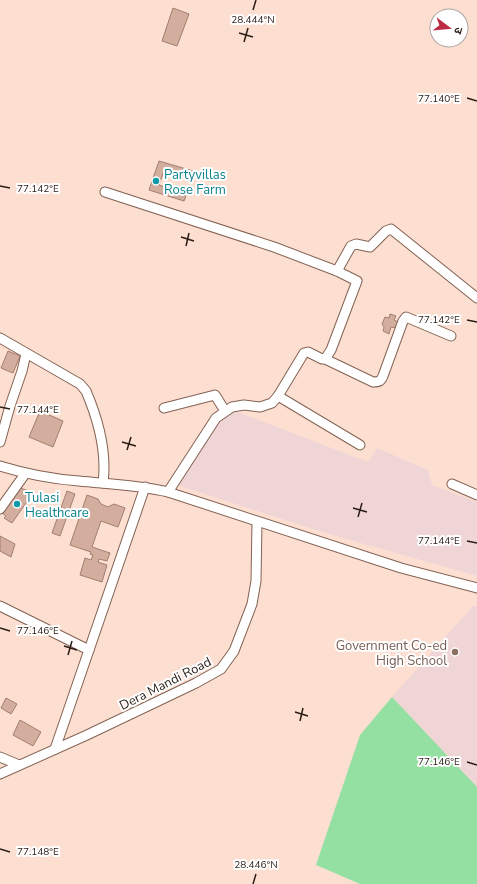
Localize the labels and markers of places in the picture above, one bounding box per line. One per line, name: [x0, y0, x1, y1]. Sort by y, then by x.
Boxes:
place label: Partyvillas Rose Farm: [164, 166, 226, 199]
marker: Partyvillas Rose Farm: [151, 176, 161, 186]
place label: Tulasi Healthcare: [25, 489, 89, 522]
marker: Tulasi Healthcare: [12, 499, 22, 509]
place label: Government Co-ed High School: [336, 637, 447, 670]
marker: Government Co-ed High School: [450, 647, 460, 657]

